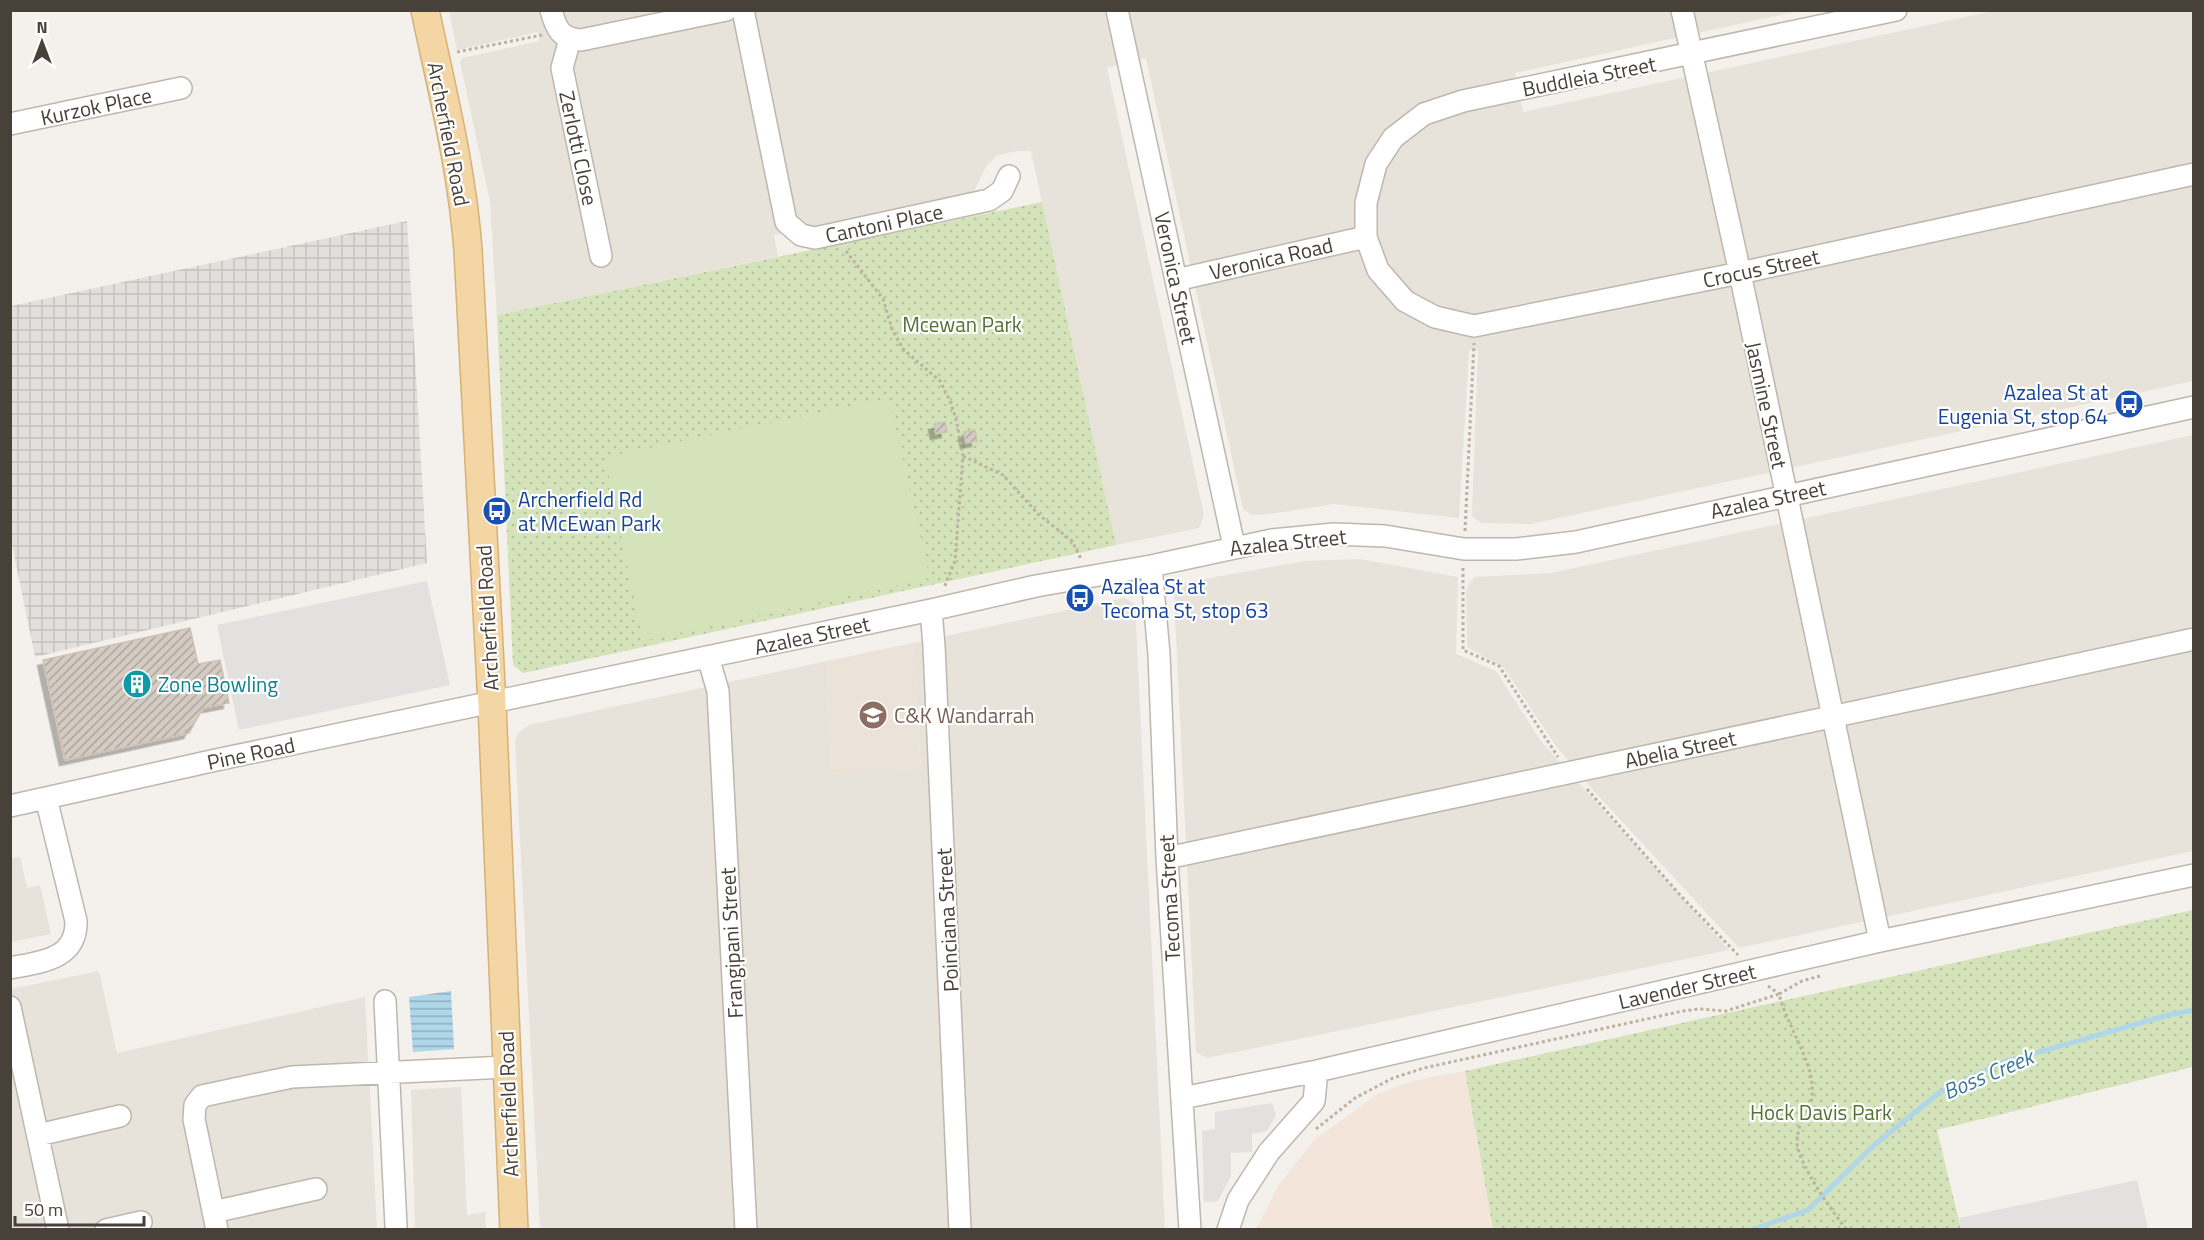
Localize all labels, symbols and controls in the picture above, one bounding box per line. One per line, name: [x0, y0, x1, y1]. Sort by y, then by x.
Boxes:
north arrow: [12, 12, 72, 72]
text: N: [36, 15, 48, 39]
street label: Buddleia Street: [1519, 47, 1659, 105]
street label: Archerfield Road: [419, 59, 479, 209]
street label: Kurzok Place: [37, 79, 155, 133]
street label: Zerlotti Close: [551, 88, 607, 208]
street label: Cantoni Place: [822, 195, 946, 251]
street label: Veronica Street: [1146, 209, 1206, 348]
street label: Veronica Road: [1206, 228, 1336, 288]
street label: Crocus Street: [1700, 240, 1823, 296]
park label: Mcewan Park: [902, 308, 1022, 340]
street label: Jasmine Street: [1738, 339, 1796, 472]
place label: Azalea St at Eugenia St, stop 64: [1938, 376, 2109, 432]
bus stop icon: Azalea St at Eugenia St, stop 64: [2113, 388, 2145, 420]
street label: Azalea Street: [1707, 471, 1829, 527]
place label: Archerfield Rd at McEwan Park: [518, 483, 661, 539]
bus stop icon: Archerfield Rd at McEwan Park: [481, 495, 513, 527]
street label: Azalea Street: [1228, 520, 1349, 564]
street label: Archerfield Road: [467, 544, 507, 692]
place label: Azalea St at Tecoma St, stop 63: [1101, 570, 1269, 626]
bus stop icon: Azalea St at Tecoma St, stop 63: [1064, 582, 1096, 614]
street label: Azalea Street: [751, 607, 873, 663]
building icon: Zone Bowling: [121, 668, 153, 700]
place label: Zone Bowling: [158, 668, 278, 700]
school or university icon: C&K Wandarrah: [857, 699, 889, 731]
place label: C&K Wandarrah: [894, 699, 1035, 731]
street label: Abelia Street: [1621, 721, 1739, 776]
street label: Pine Road: [204, 728, 298, 778]
street label: Tecoma Street: [1150, 833, 1188, 962]
street label: Poinciana Street: [927, 847, 967, 993]
street label: Frangipani Street: [711, 866, 751, 1019]
street label: Lavender Street: [1615, 955, 1759, 1017]
street label: Archerfield Road: [489, 1030, 527, 1178]
water label: Boss Creek: [1938, 1039, 2040, 1108]
park label: Hock Davis Park: [1750, 1096, 1892, 1128]
scale bar: [15, 1189, 144, 1227]
text: 50 m: [24, 1196, 63, 1223]

